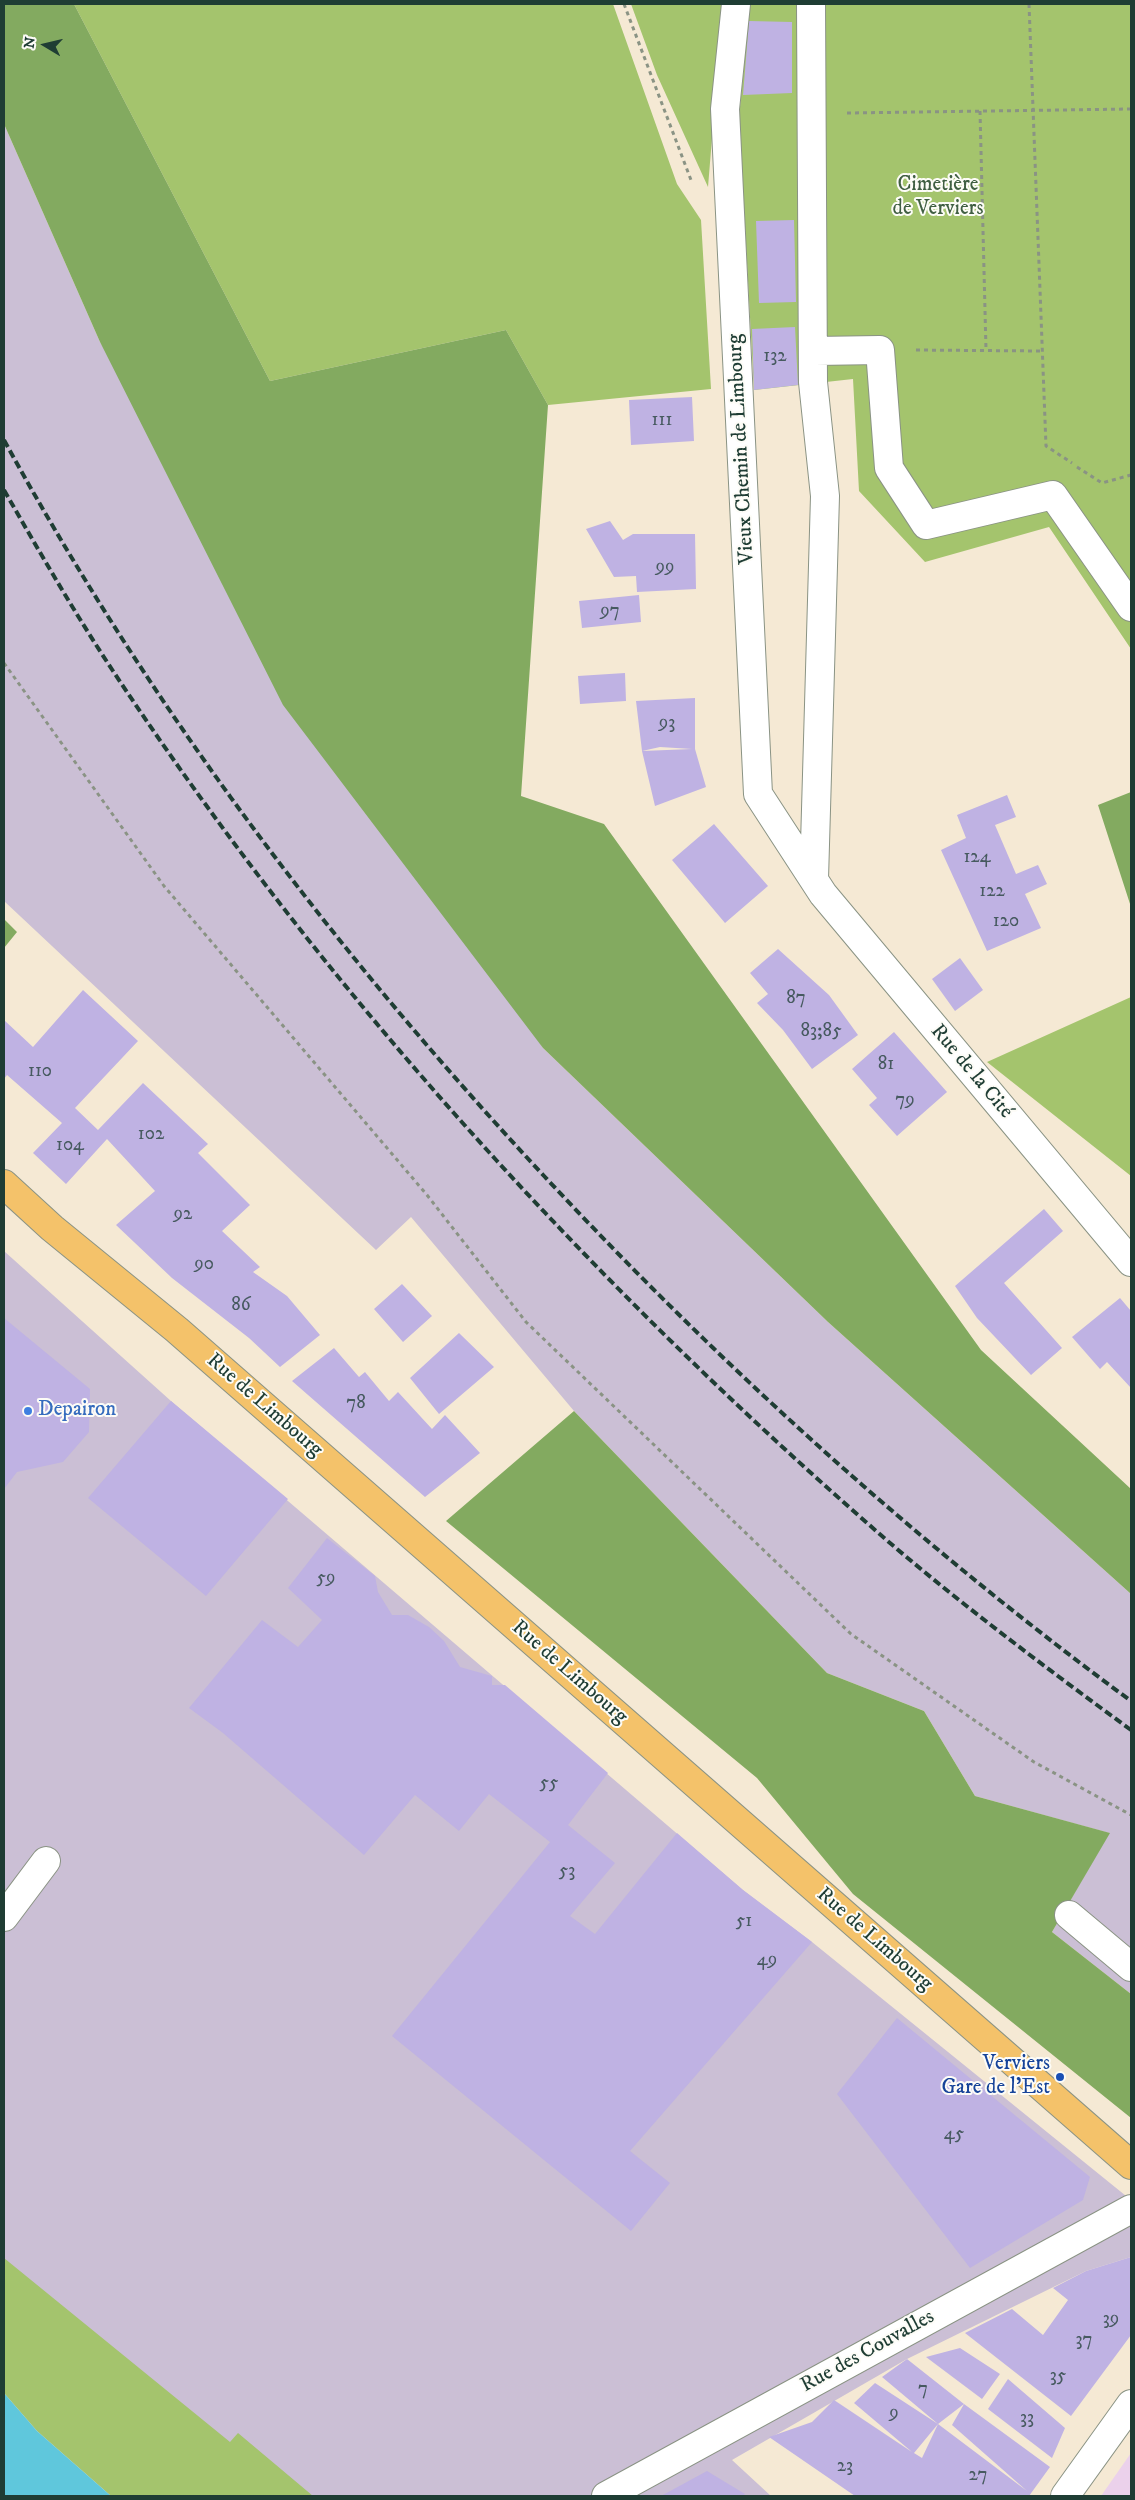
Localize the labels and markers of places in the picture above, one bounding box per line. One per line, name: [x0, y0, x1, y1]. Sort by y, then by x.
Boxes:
place label: Depairon: [38, 1398, 116, 1424]
marker: Depairon: [22, 1405, 34, 1417]
place label: Verviers Gare de l'Est: [941, 2052, 1050, 2102]
marker: Verviers Gare de l'Est: [1054, 2071, 1066, 2083]

